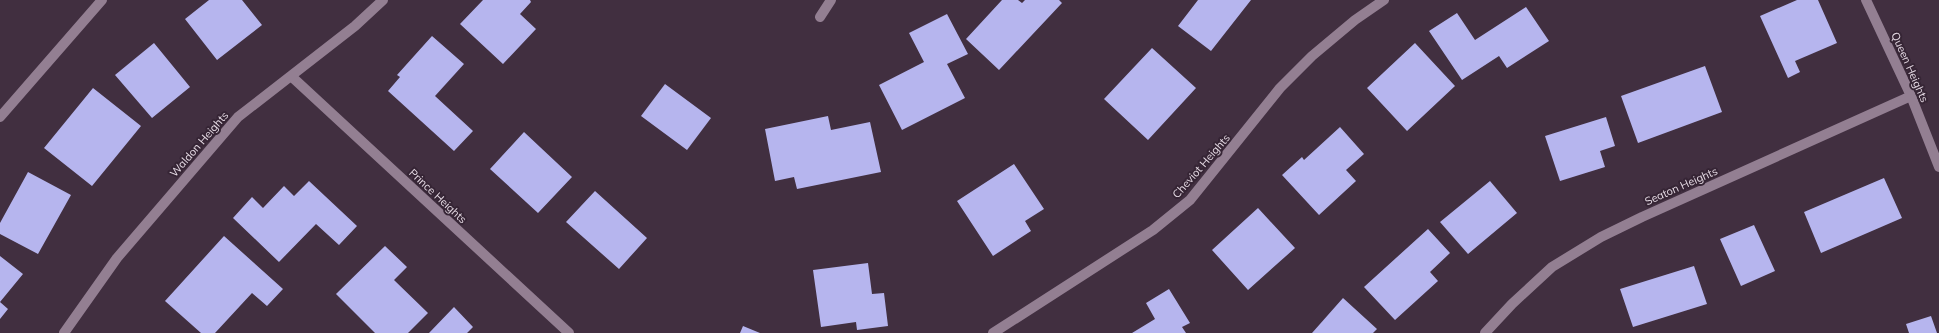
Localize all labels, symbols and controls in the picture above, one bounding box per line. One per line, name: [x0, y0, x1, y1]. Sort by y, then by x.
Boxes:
street label: Queen Heights: [1888, 30, 1932, 104]
street label: Waldon Heights: [167, 108, 231, 180]
street label: Cheviot Heights: [1169, 131, 1233, 201]
street label: Seaton Heights: [1642, 164, 1720, 208]
street label: Prince Heights: [406, 166, 470, 226]

